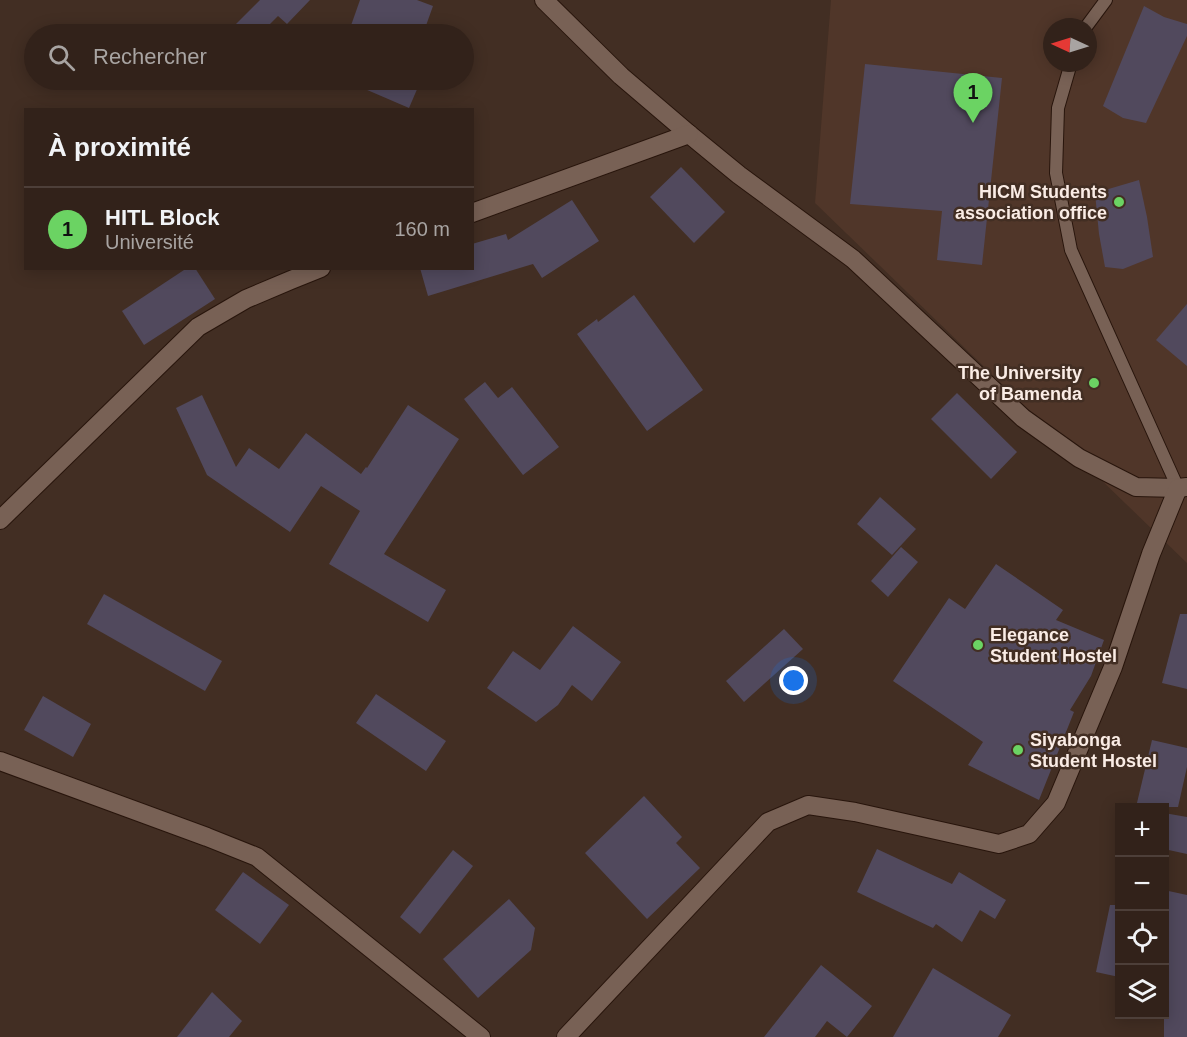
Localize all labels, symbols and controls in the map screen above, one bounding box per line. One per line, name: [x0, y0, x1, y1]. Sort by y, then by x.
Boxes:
north arrow: [1043, 18, 1097, 72]
search box: [24, 24, 474, 90]
icon: search: [45, 41, 78, 74]
text: Rechercher: [93, 44, 207, 69]
pin: 1: [954, 74, 992, 123]
text: À proximité: [48, 132, 191, 162]
place label: HICM Students association office: [955, 182, 1107, 223]
marker: HICM Students association office: [1112, 195, 1126, 209]
text: HITL Block: [105, 205, 220, 230]
text: 1: [62, 218, 73, 240]
text: 160 m: [394, 218, 450, 240]
text: Université: [105, 231, 194, 253]
place label: The University of Bamenda: [958, 363, 1083, 404]
marker: The University of Bamenda: [1087, 376, 1101, 390]
place label: Elegance Student Hostel: [990, 625, 1117, 666]
marker: Elegance Student Hostel: [971, 638, 985, 652]
your location: [779, 666, 808, 695]
place label: Siyabonga Student Hostel: [1030, 730, 1157, 771]
marker: Siyabonga Student Hostel: [1011, 743, 1025, 757]
map controls: [1115, 803, 1169, 1019]
button: +: [1115, 803, 1169, 857]
button: −: [1115, 857, 1169, 911]
button: locate: [1115, 911, 1169, 965]
button: layers: [1115, 965, 1169, 1019]

